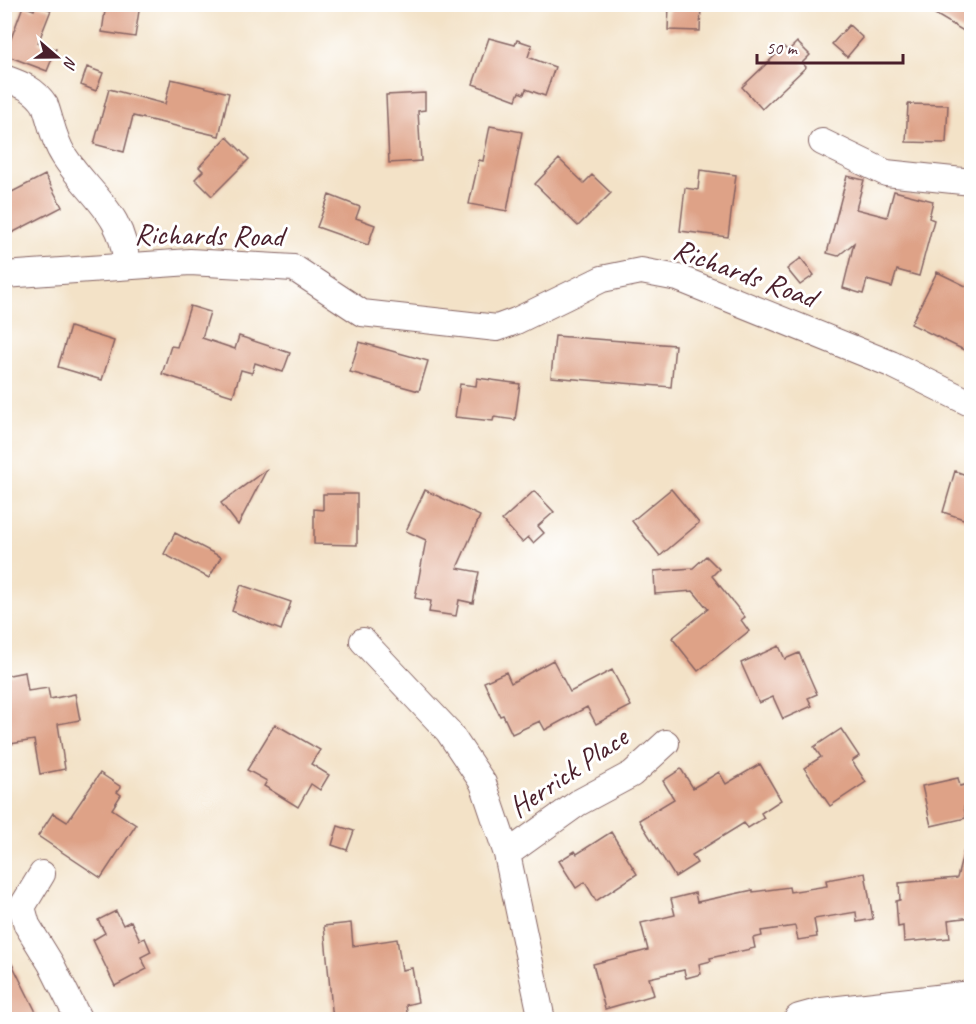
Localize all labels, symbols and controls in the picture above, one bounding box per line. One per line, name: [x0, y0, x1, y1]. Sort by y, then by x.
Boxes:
north arrow: [27, 27, 87, 87]
scale bar: [757, 27, 902, 65]
text: 50 m: [766, 37, 799, 59]
text: N: [58, 54, 81, 73]
street label: Richards Road: [134, 215, 288, 255]
street label: Richards Road: [668, 230, 826, 318]
street label: Herrick Place: [501, 717, 637, 826]

